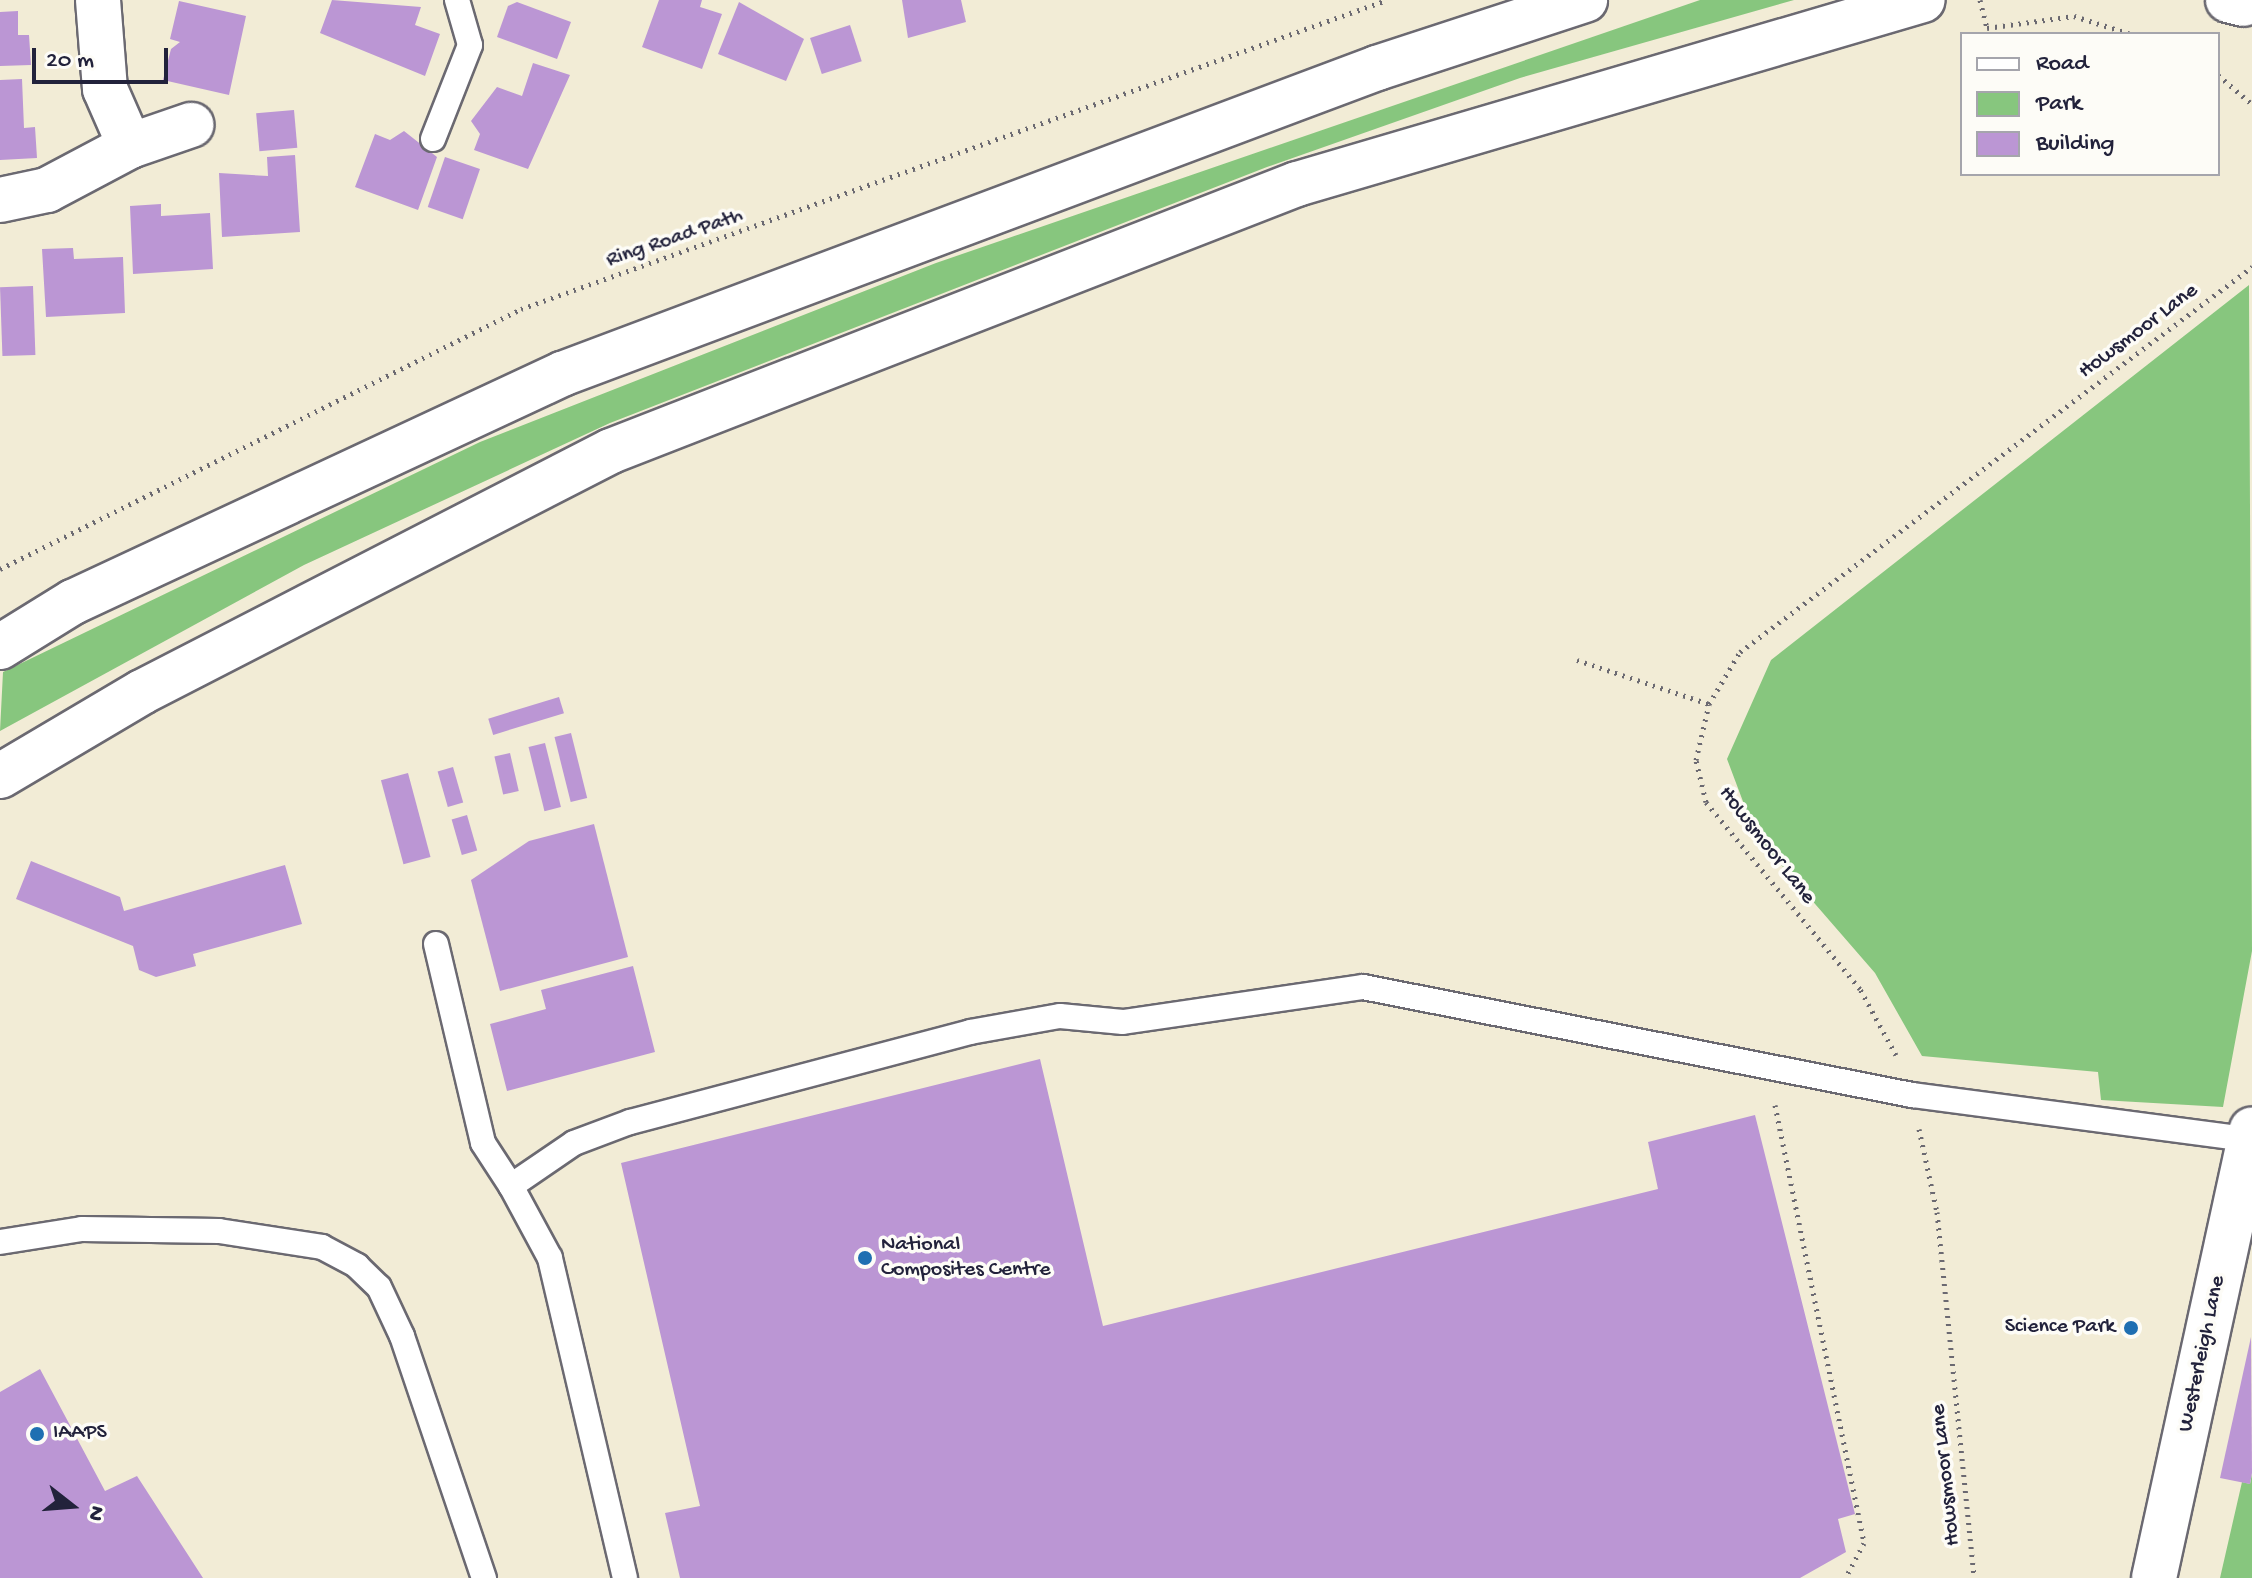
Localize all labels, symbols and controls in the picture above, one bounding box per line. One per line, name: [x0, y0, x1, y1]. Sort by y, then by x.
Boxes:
scale bar: [36, 32, 172, 82]
legend: [1960, 32, 2220, 176]
text: 20 m: [46, 47, 94, 76]
text: Road: [2036, 50, 2088, 79]
text: Park: [2036, 90, 2082, 119]
text: Building: [2036, 130, 2114, 159]
street label: Ring Road Path: [603, 203, 747, 275]
street label: Howsmoor Lane: [2074, 279, 2204, 385]
street label: Howsmoor Lane: [1712, 782, 1820, 910]
place label: National Composites Centre: [881, 1232, 1051, 1284]
marker: National Composites Centre: [856, 1249, 874, 1267]
street label: Westerleigh Lane: [2174, 1274, 2232, 1434]
place label: Science Park: [2005, 1315, 2115, 1341]
marker: Science Park: [2122, 1319, 2140, 1337]
street label: Howsmoor Lane: [1926, 1403, 1968, 1547]
place label: IAAPS: [53, 1421, 107, 1447]
marker: IAAPS: [28, 1425, 46, 1443]
north arrow: [32, 1466, 112, 1546]
text: N: [80, 1502, 109, 1524]

